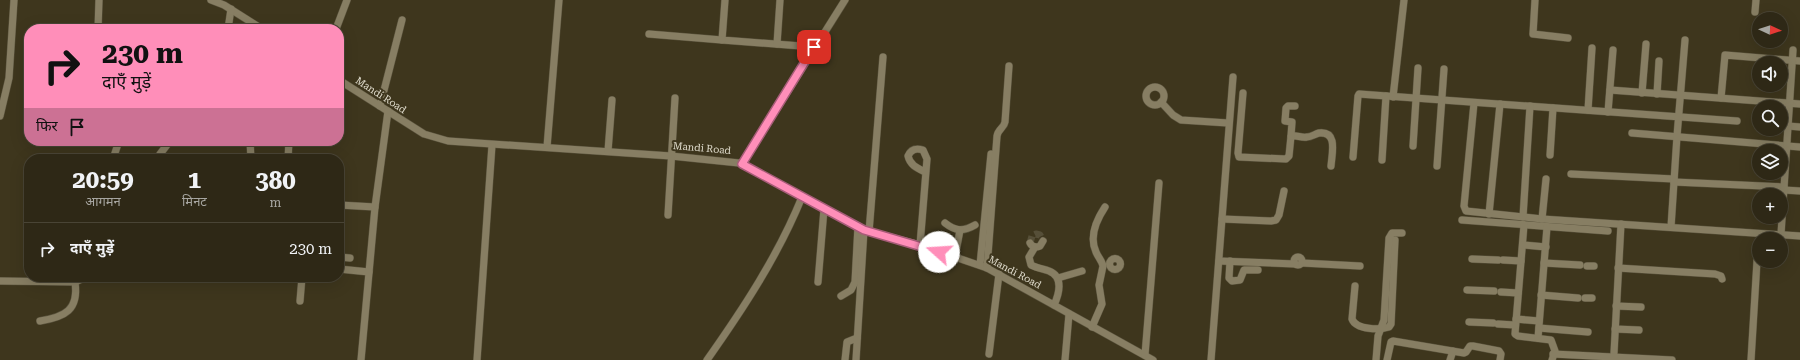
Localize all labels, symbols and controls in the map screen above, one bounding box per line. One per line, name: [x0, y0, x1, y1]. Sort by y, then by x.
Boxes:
north arrow: [1752, 12, 1788, 48]
map controls: [1752, 12, 1788, 268]
pin: [797, 30, 831, 64]
icon: arrive: [803, 36, 825, 58]
text: 230 m: [102, 37, 183, 70]
icon: right: [36, 40, 88, 92]
button: sound: [1752, 56, 1788, 92]
text: दाएँ मुड़ें: [102, 71, 151, 92]
street label: Mandi Road: [354, 75, 409, 116]
button: search: [1752, 100, 1788, 136]
icon: arrive: [66, 116, 88, 138]
text: फिर: [36, 117, 58, 135]
street label: Mandi Road: [673, 140, 732, 156]
button: layers: [1752, 144, 1788, 180]
text: 20:59: [72, 166, 134, 194]
text: 1: [188, 166, 201, 194]
text: 380: [255, 167, 296, 195]
button: +: [1752, 188, 1788, 224]
text: आगमन: [85, 194, 121, 209]
text: मिनट: [182, 194, 207, 209]
text: m: [270, 195, 281, 210]
position arrow: [918, 231, 960, 273]
button: −: [1752, 232, 1788, 268]
icon: right: [36, 238, 58, 260]
text: दाएँ मुड़ें: [70, 239, 114, 257]
text: 230 m: [289, 240, 332, 258]
street label: Mandi Road: [987, 254, 1044, 291]

